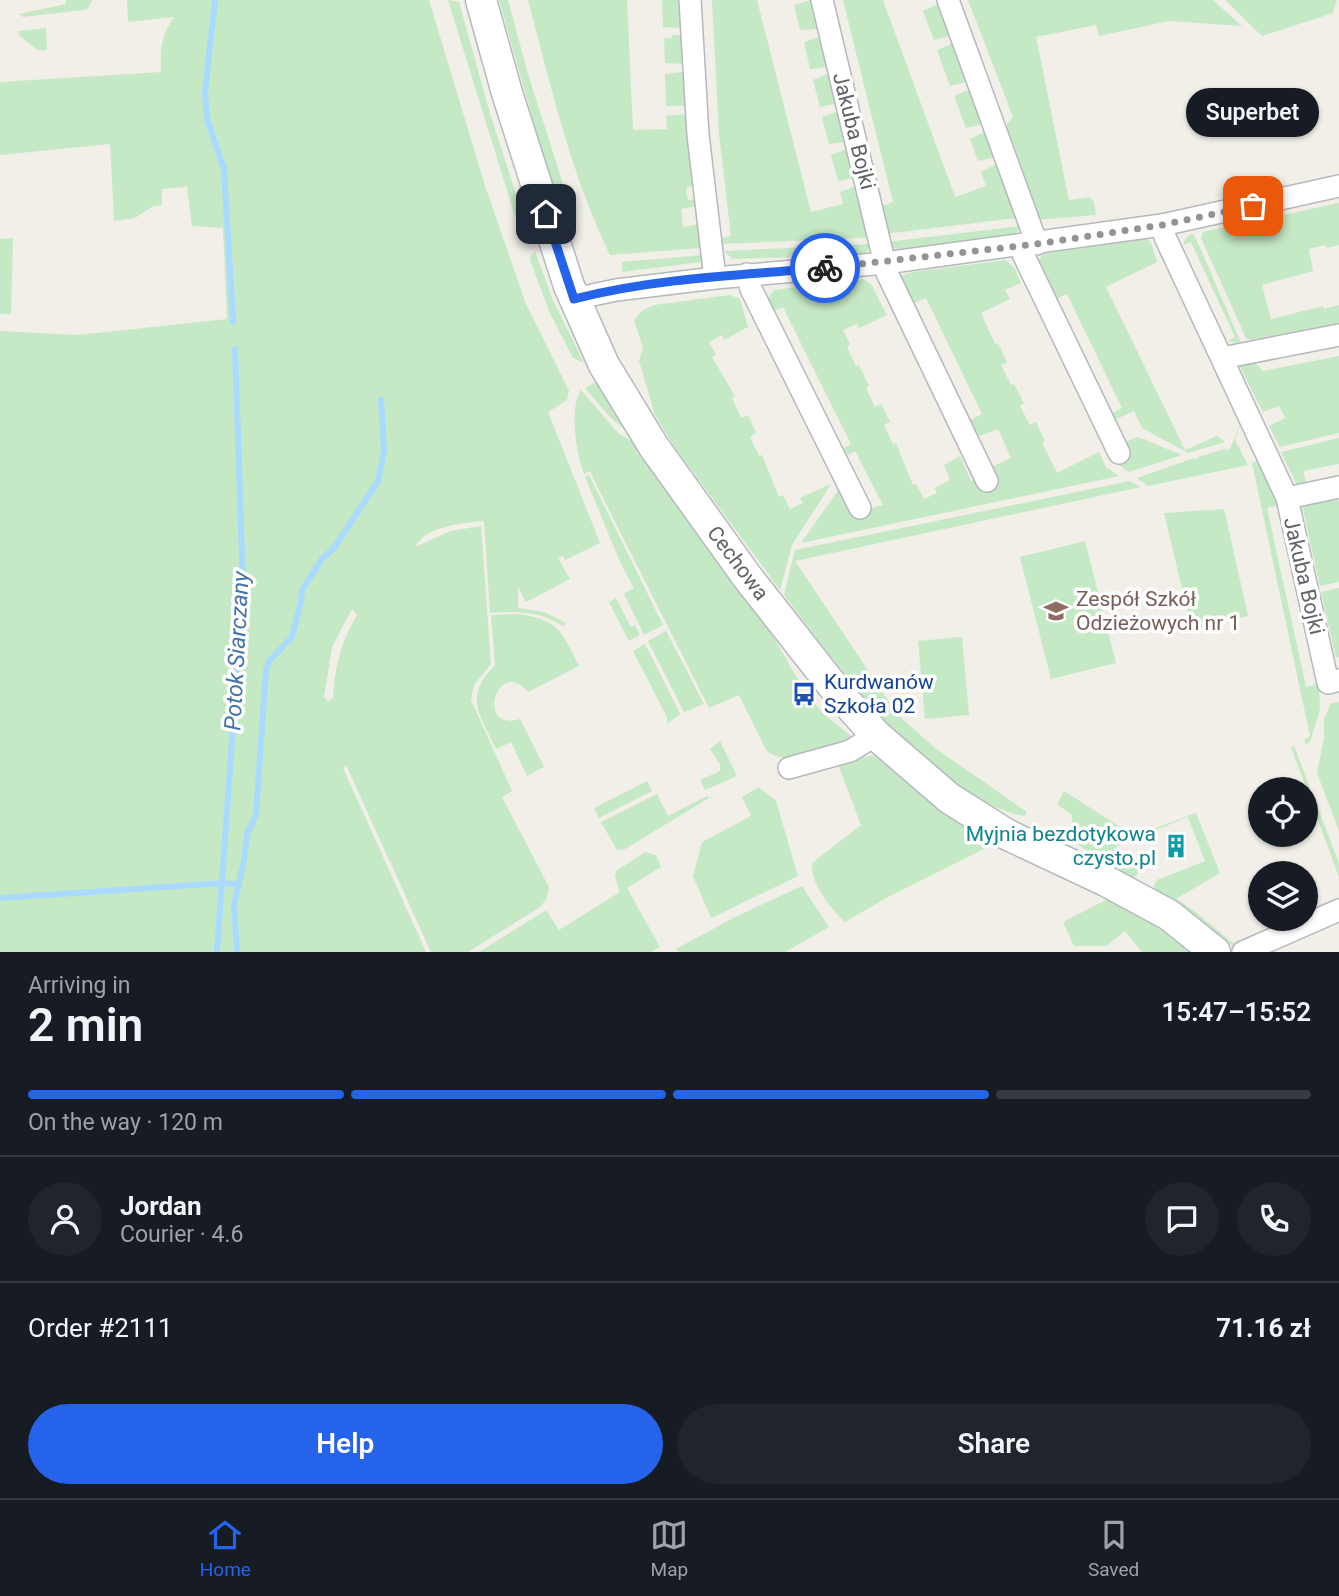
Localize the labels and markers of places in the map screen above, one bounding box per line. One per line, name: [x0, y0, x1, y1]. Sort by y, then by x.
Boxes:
callout: Superbet: [1186, 87, 1320, 136]
pin: [1223, 176, 1283, 236]
pin: [516, 184, 576, 244]
place label: Zespół Szkół Odzieżowych nr 1: [1076, 587, 1240, 635]
school or university icon: Zespół Szkół Odzieżowych nr 1: [1042, 597, 1070, 625]
place label: Kurdwanów Szkoła 02: [824, 670, 934, 718]
bus stop icon: Kurdwanów Szkoła 02: [790, 680, 818, 708]
place label: Myjnia bezdotykowa czysto.pl: [966, 822, 1156, 870]
building icon: Myjnia bezdotykowa czysto.pl: [1162, 832, 1190, 860]

